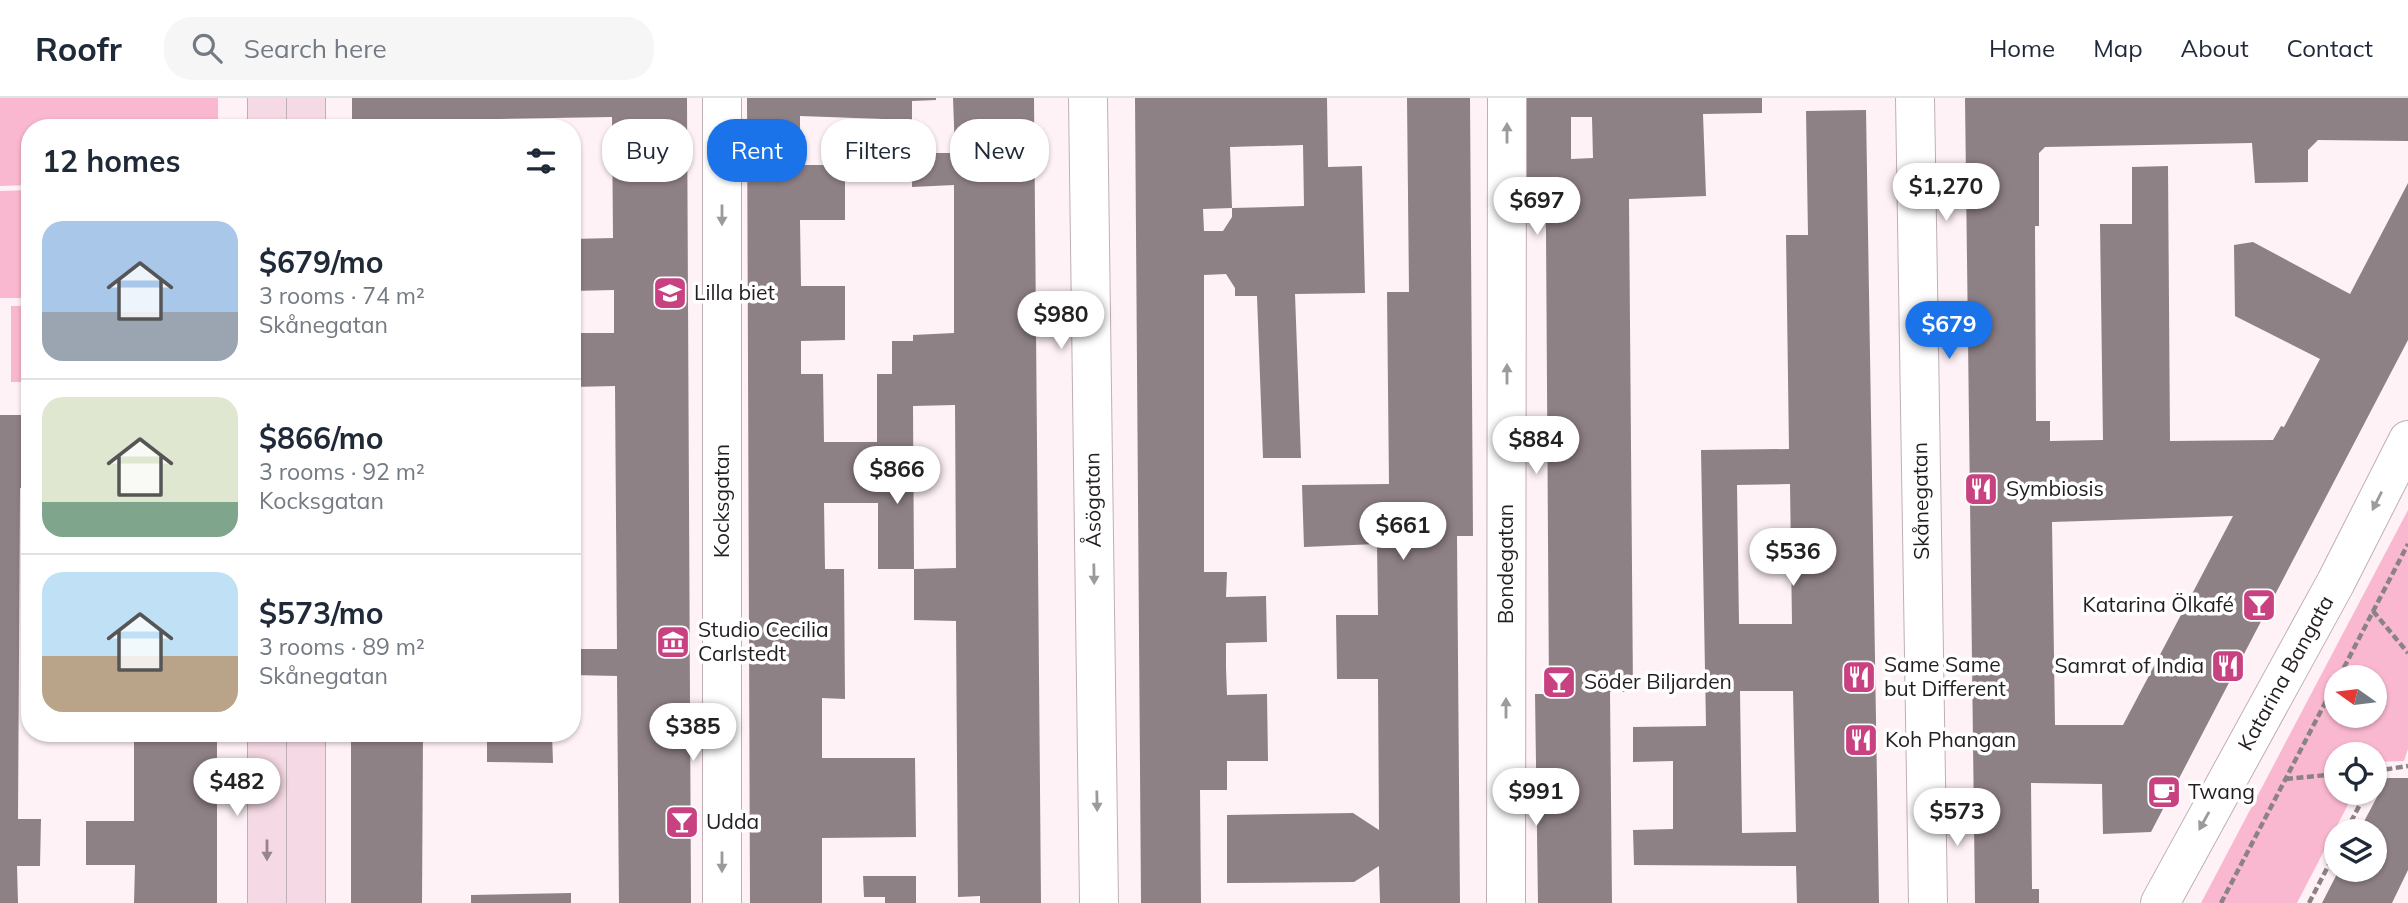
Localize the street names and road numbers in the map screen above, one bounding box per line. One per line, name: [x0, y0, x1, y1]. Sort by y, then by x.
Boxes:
street label: Skånegatan: [1906, 442, 1934, 560]
street label: Kocksgatan: [708, 444, 734, 558]
street label: Åsögatan: [1078, 452, 1106, 548]
street label: Bondegatan: [1492, 504, 1518, 624]
street label: Katarina Bangata: [2232, 590, 2338, 755]

